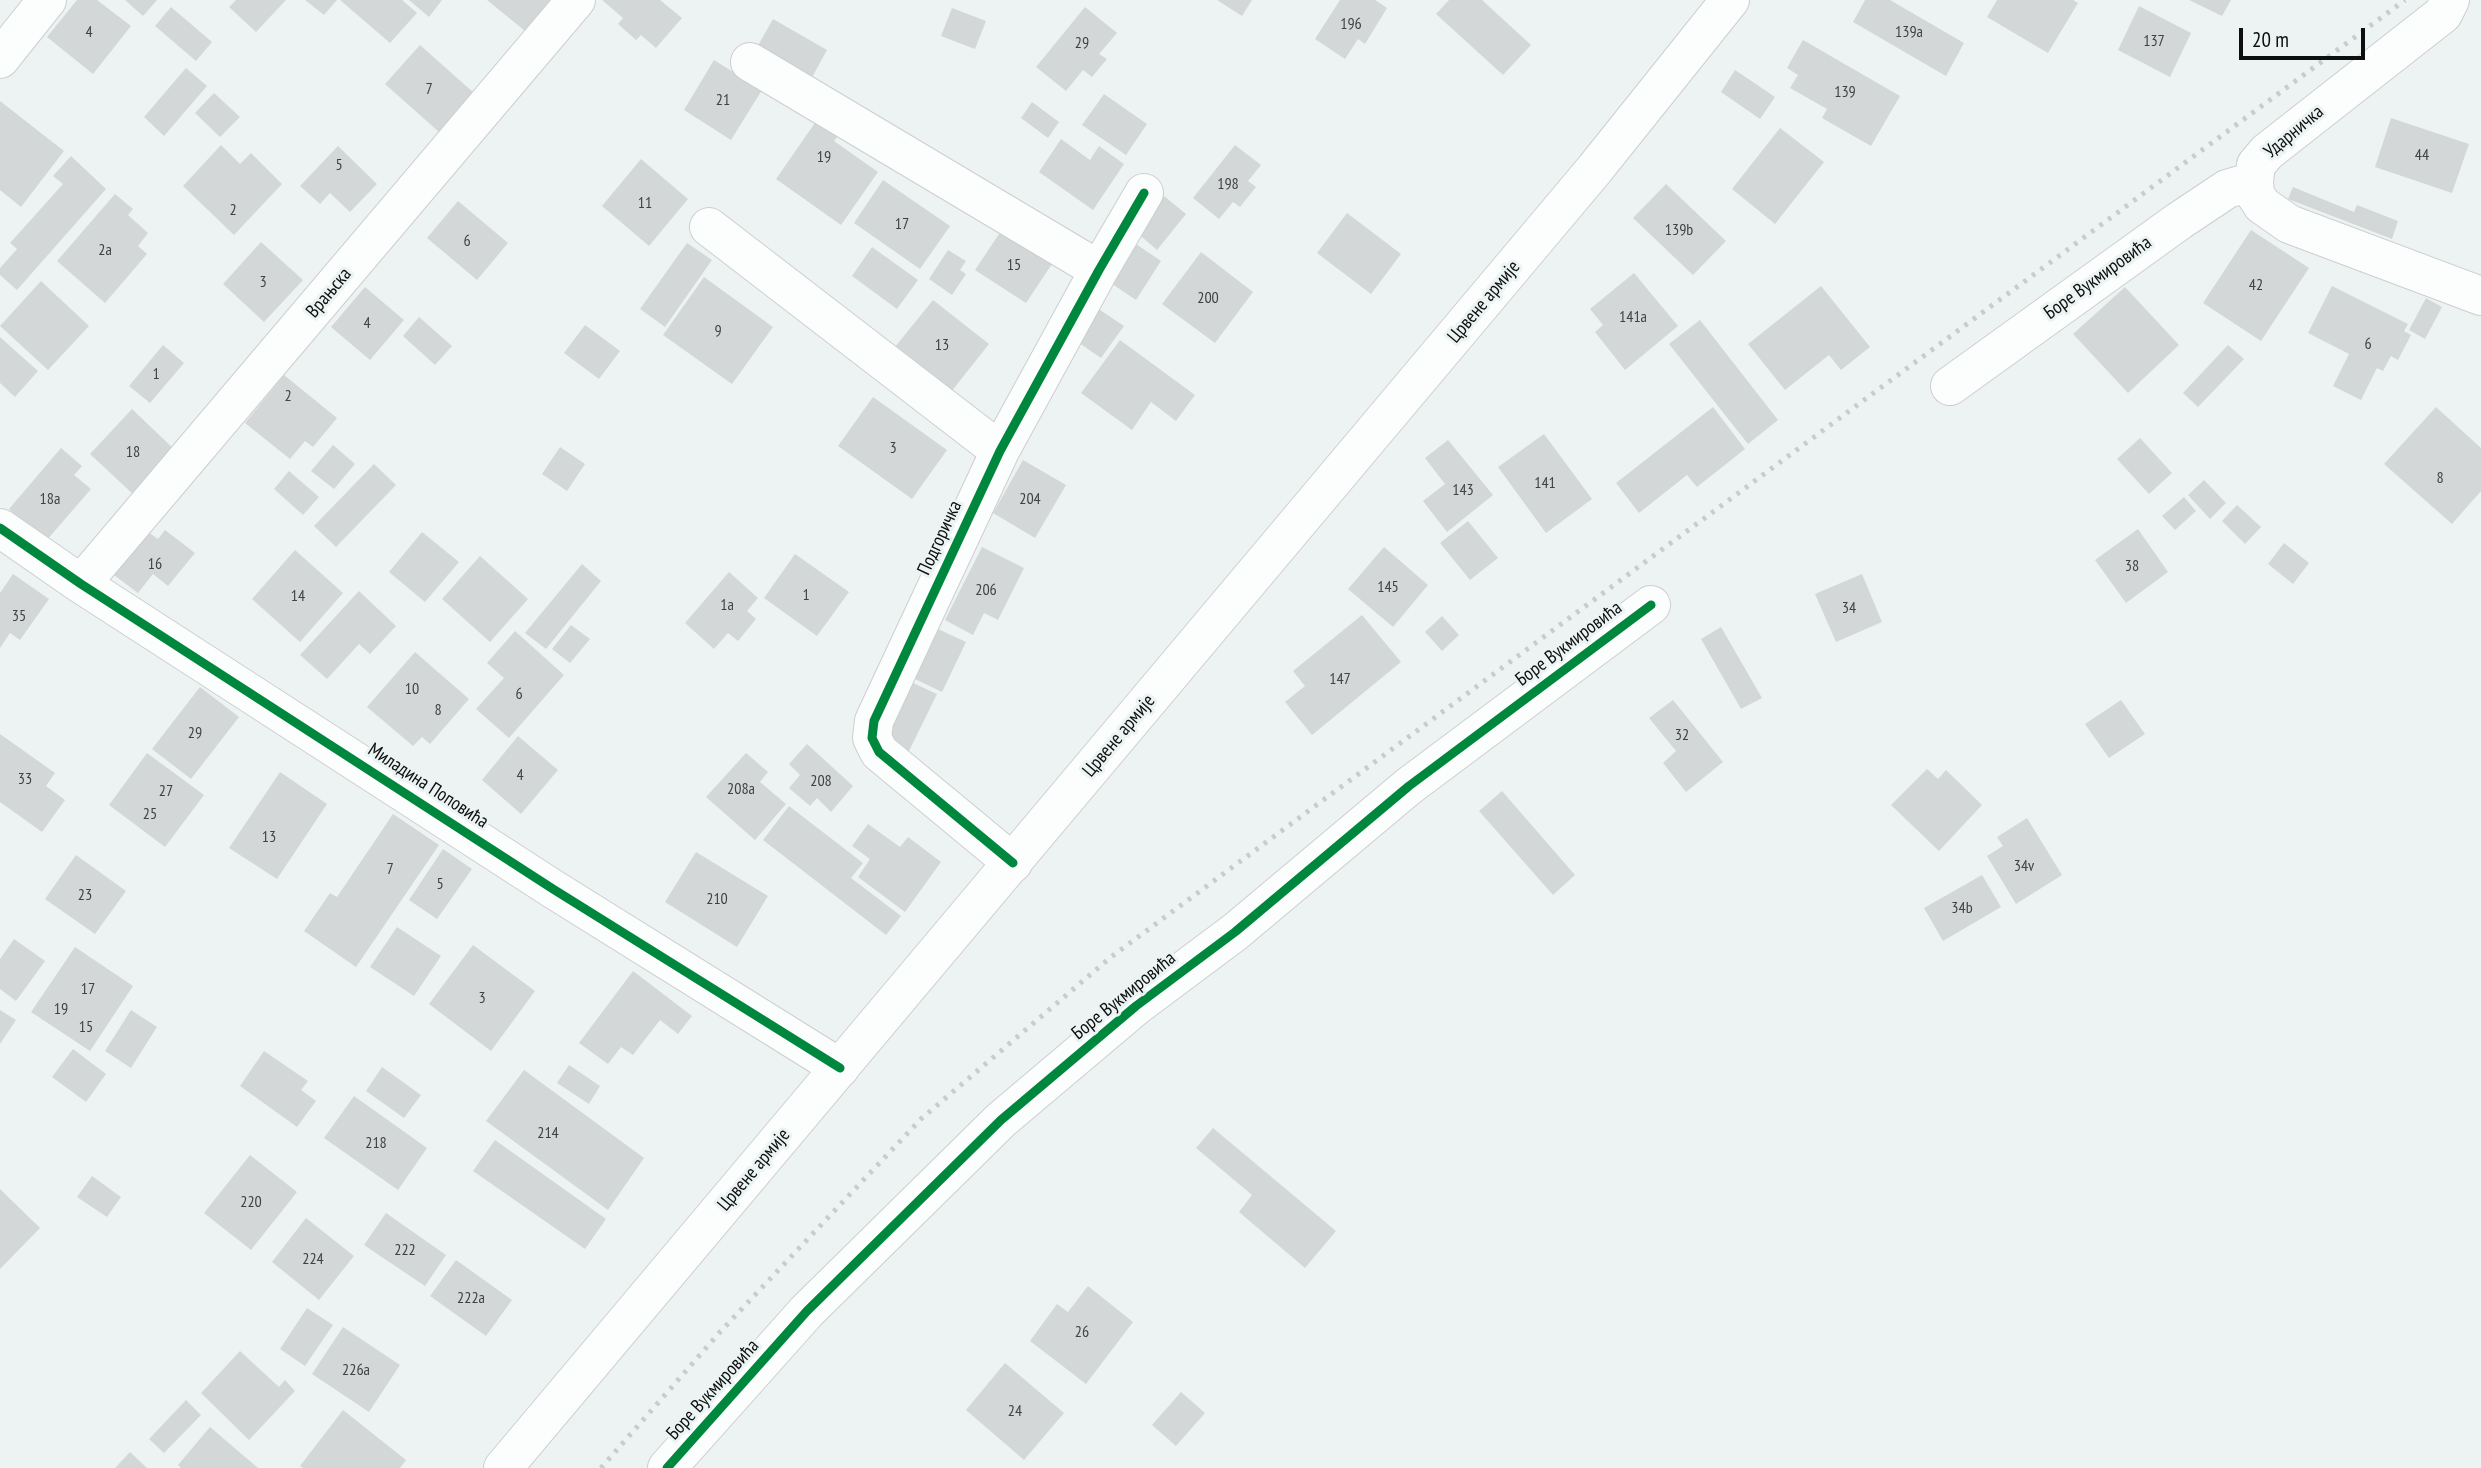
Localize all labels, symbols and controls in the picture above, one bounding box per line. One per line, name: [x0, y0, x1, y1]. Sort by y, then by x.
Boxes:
house number: 196: [1340, 14, 1362, 34]
scale bar: [2243, 14, 2369, 58]
house number: 4: [85, 22, 93, 42]
house number: 139a: [1895, 22, 1923, 42]
text: 20 m: [2252, 26, 2289, 53]
house number: 137: [2143, 31, 2165, 51]
house number: 29: [1075, 33, 1089, 53]
house number: 7: [425, 79, 433, 99]
house number: 139: [1834, 82, 1856, 102]
house number: 21: [716, 90, 730, 110]
street label: Ударничка: [2260, 101, 2328, 163]
house number: 44: [2415, 145, 2429, 165]
house number: 19: [817, 147, 831, 167]
house number: 5: [335, 155, 343, 175]
house number: 198: [1217, 174, 1239, 194]
house number: 11: [638, 193, 652, 213]
house number: 2: [229, 200, 237, 220]
house number: 17: [895, 214, 909, 234]
house number: 139b: [1665, 220, 1693, 240]
house number: 6: [463, 231, 471, 251]
street label: Боре Вукмировића: [2040, 231, 2156, 325]
house number: 2a: [98, 240, 112, 260]
house number: 15: [1007, 255, 1021, 275]
street label: Црвене армије: [1443, 256, 1525, 348]
street label: Врањска: [302, 263, 356, 323]
house number: 3: [259, 272, 267, 292]
house number: 42: [2249, 275, 2263, 295]
house number: 200: [1197, 288, 1219, 308]
house number: 141a: [1619, 307, 1647, 327]
house number: 4: [363, 313, 371, 333]
house number: 9: [714, 321, 722, 341]
house number: 6: [2364, 334, 2372, 354]
house number: 13: [935, 335, 949, 355]
house number: 1: [152, 364, 160, 384]
house number: 2: [284, 386, 292, 406]
house number: 3: [889, 438, 897, 458]
house number: 18: [126, 442, 140, 462]
house number: 8: [2436, 468, 2444, 488]
house number: 141: [1534, 473, 1556, 493]
house number: 143: [1452, 480, 1474, 500]
house number: 18a: [40, 489, 60, 509]
house number: 204: [1019, 489, 1041, 509]
street label: Подгоричка: [913, 497, 967, 579]
house number: 16: [148, 554, 162, 574]
house number: 38: [2125, 556, 2139, 576]
house number: 145: [1377, 577, 1399, 597]
house number: 206: [975, 580, 997, 600]
house number: 1: [802, 585, 810, 605]
house number: 14: [291, 586, 305, 606]
house number: 1a: [720, 595, 734, 615]
street label: Боре Вукмировића: [1511, 597, 1627, 691]
house number: 34: [1842, 598, 1856, 618]
house number: 35: [12, 606, 26, 626]
house number: 147: [1329, 669, 1351, 689]
house number: 10: [405, 679, 419, 699]
house number: 6: [515, 684, 523, 704]
street label: Црвене армије: [1078, 690, 1160, 782]
house number: 8: [434, 700, 442, 720]
house number: 29: [188, 723, 202, 743]
house number: 32: [1675, 725, 1689, 745]
street label: Миладина Поповића: [364, 739, 492, 833]
house number: 4: [516, 765, 524, 785]
house number: 33: [18, 769, 32, 789]
house number: 208: [810, 771, 832, 791]
house number: 208a: [727, 779, 755, 799]
house number: 27: [159, 781, 173, 801]
house number: 25: [143, 804, 157, 824]
house number: 13: [262, 827, 276, 847]
house number: 34v: [2014, 856, 2034, 876]
house number: 7: [386, 859, 394, 879]
house number: 5: [436, 874, 444, 894]
house number: 23: [78, 885, 92, 905]
house number: 210: [706, 889, 728, 909]
house number: 34b: [1951, 898, 1973, 918]
street label: Боре Вукмировића: [1067, 947, 1181, 1045]
house number: 17: [81, 979, 95, 999]
house number: 3: [478, 988, 486, 1008]
house number: 19: [54, 999, 68, 1019]
house number: 15: [79, 1017, 93, 1037]
house number: 214: [537, 1123, 559, 1143]
street label: Црвене армије: [713, 1124, 795, 1216]
house number: 218: [365, 1133, 387, 1153]
house number: 220: [240, 1192, 262, 1212]
house number: 222: [394, 1240, 416, 1260]
house number: 224: [302, 1249, 324, 1269]
house number: 222a: [457, 1288, 485, 1308]
house number: 26: [1075, 1322, 1089, 1342]
street label: Боре Вукмировића: [662, 1335, 764, 1445]
house number: 226a: [342, 1360, 370, 1380]
house number: 24: [1008, 1401, 1022, 1421]

